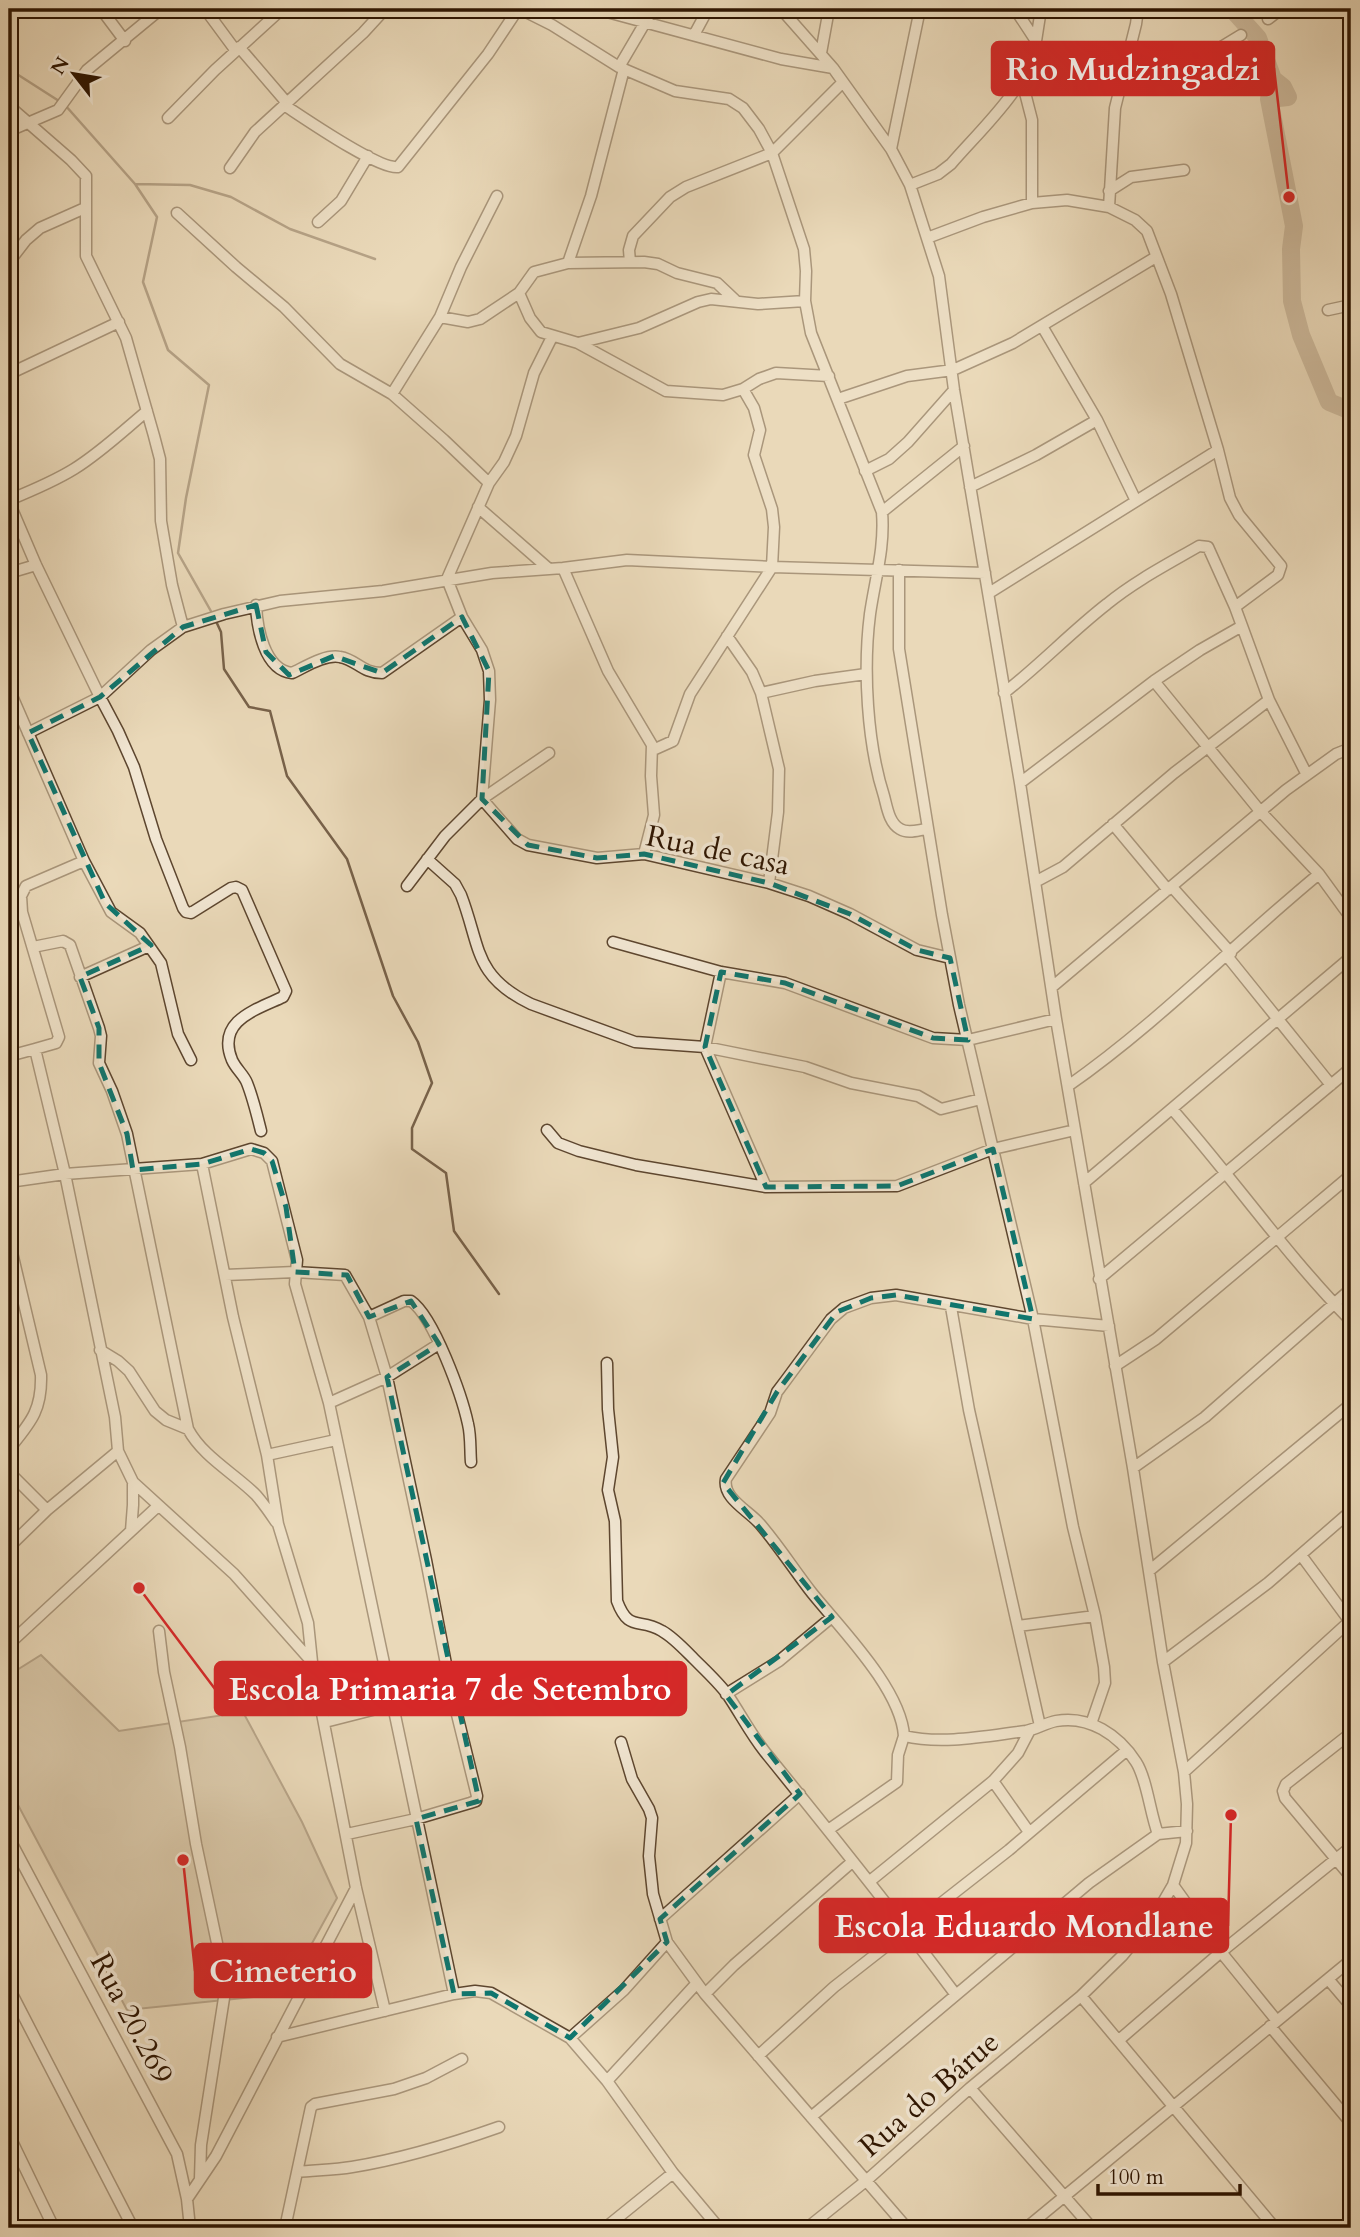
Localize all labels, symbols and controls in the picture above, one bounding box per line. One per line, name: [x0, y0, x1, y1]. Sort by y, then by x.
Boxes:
north arrow: [38, 38, 108, 108]
callout: Rio Mudzingadzi: [992, 42, 1274, 95]
text: Rio Mudzingadzi: [1006, 48, 1260, 92]
text: N: [45, 52, 76, 80]
street label: Rua de casa: [642, 815, 793, 886]
callout: Escola Primaria 7 de Setembro: [215, 1662, 686, 1715]
text: Escola Primaria 7 de Setembro: [228, 1668, 672, 1712]
callout: Escola Eduardo Mondlane: [820, 1899, 1228, 1952]
text: Escola Eduardo Mondlane: [834, 1905, 1214, 1949]
callout: Cimeterio: [195, 1944, 371, 1997]
street label: Rua 20.269: [80, 1946, 183, 2091]
text: Cimeterio: [209, 1950, 357, 1994]
street label: Rua do Bárue: [851, 2022, 1008, 2167]
scale bar: [1098, 2153, 1239, 2197]
text: 100 m: [1108, 2163, 1164, 2192]

